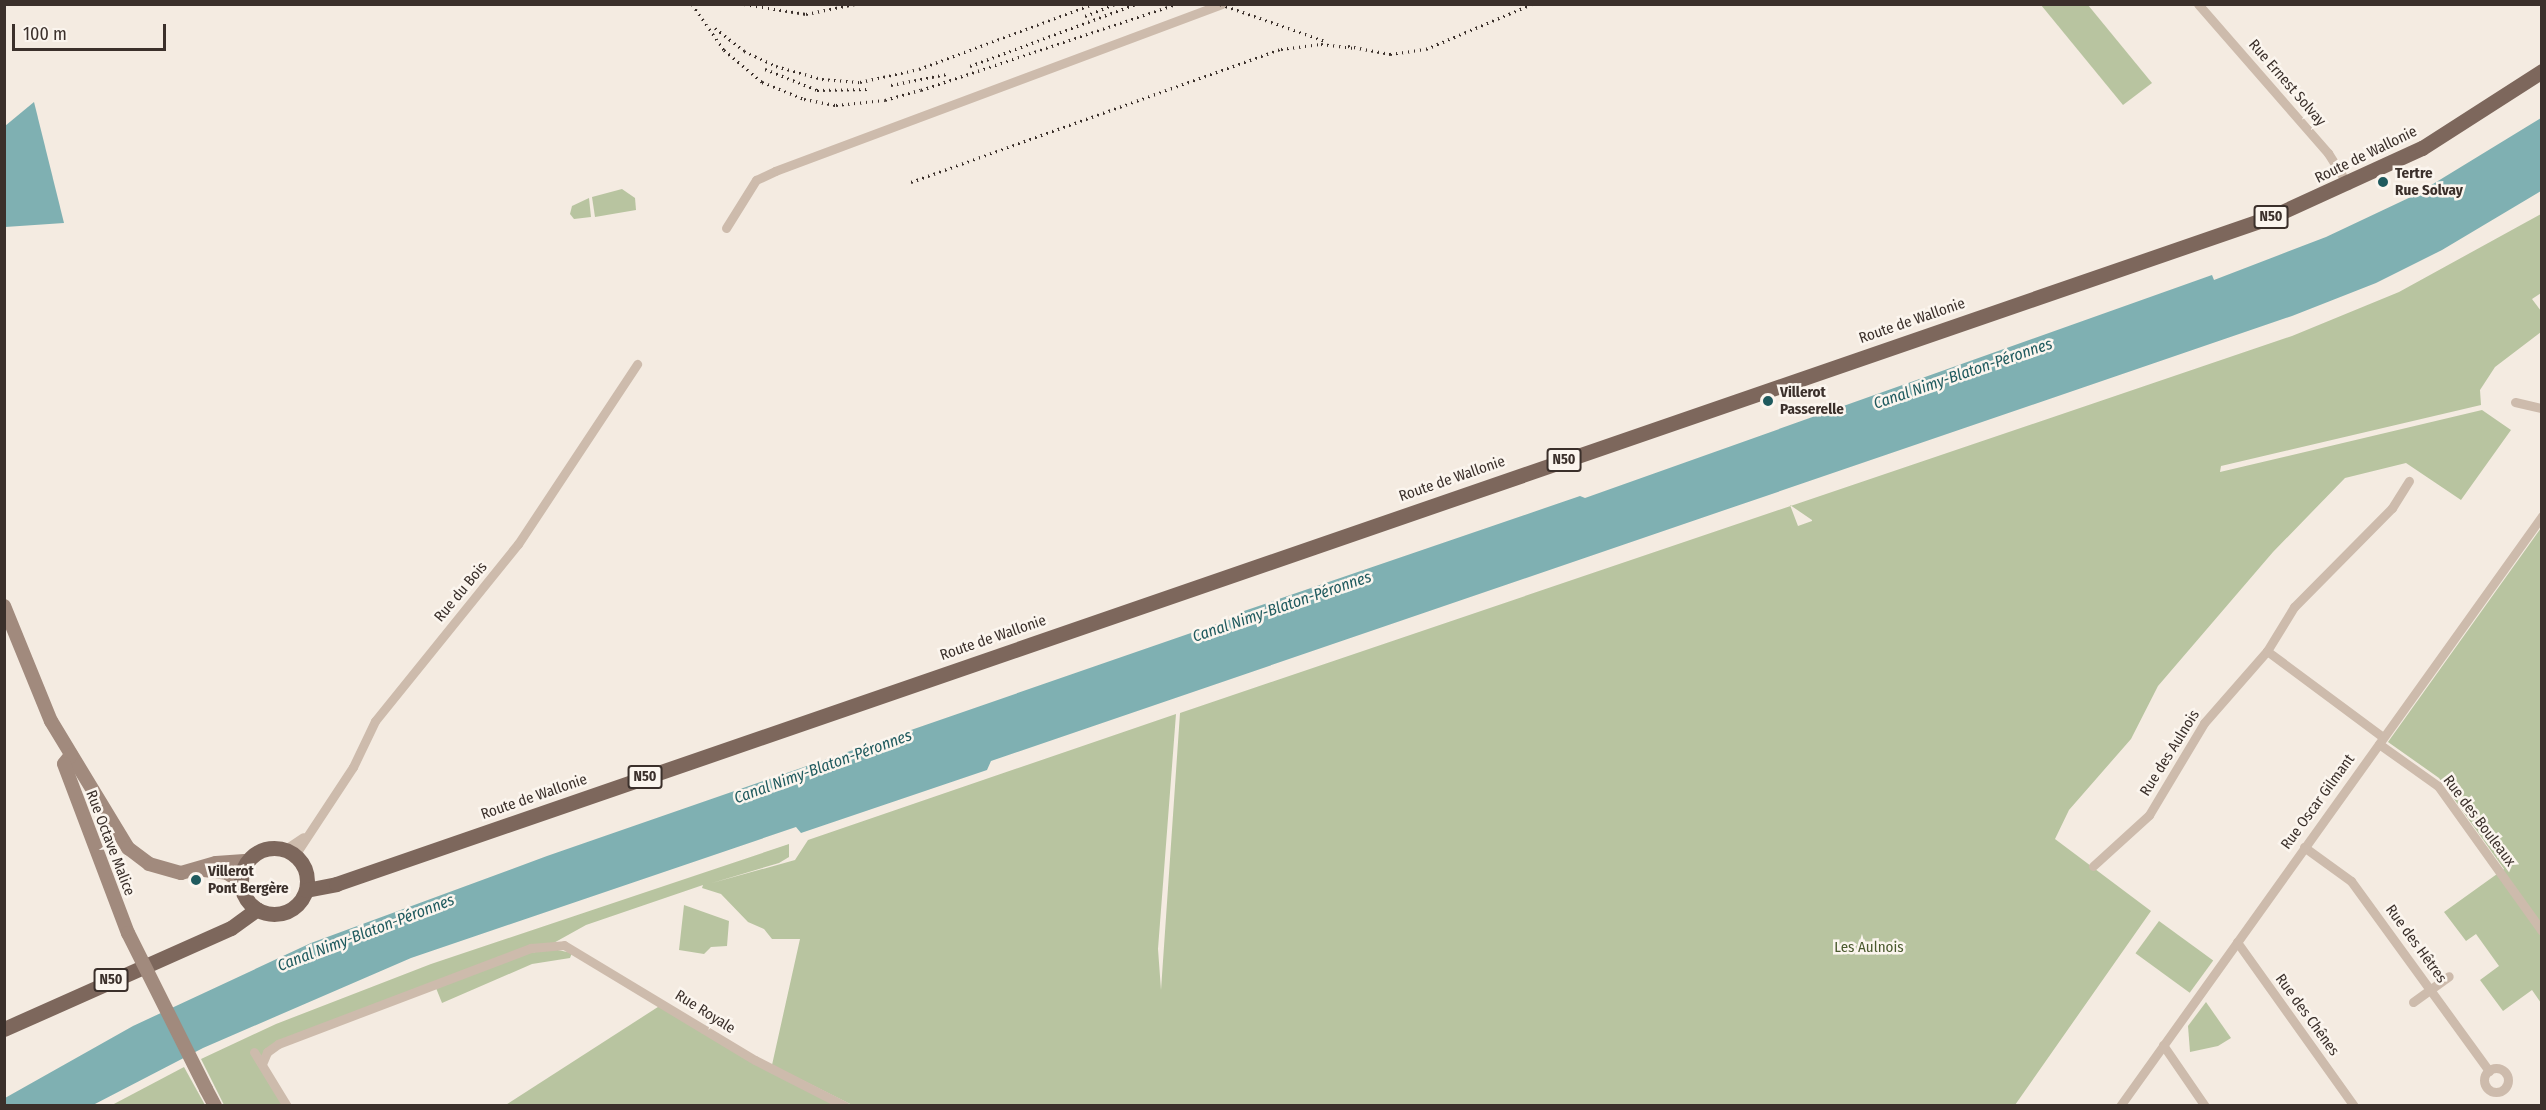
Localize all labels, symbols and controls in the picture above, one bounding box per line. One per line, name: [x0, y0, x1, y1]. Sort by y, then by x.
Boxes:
scale bar: [15, 12, 170, 50]
text: 100 m: [23, 23, 67, 45]
street label: Rue Ernest Solvay: [2245, 36, 2329, 130]
street label: Route de Wallonie: [2312, 123, 2420, 187]
place label: Tertre Rue Solvay: [2395, 164, 2463, 199]
marker: Tertre Rue Solvay: [2376, 175, 2390, 189]
road number: N50: [2253, 206, 2289, 228]
street label: Route de Wallonie: [1857, 294, 1967, 348]
water label: Canal Nimy-Blaton-Péronnes: [1871, 334, 2055, 414]
place label: Villerot Passerelle: [1780, 383, 1844, 418]
marker: Villerot Passerelle: [1761, 394, 1775, 408]
road number: N50: [1546, 449, 1582, 471]
street label: Route de Wallonie: [1397, 452, 1507, 506]
street label: Rue du Bois: [431, 558, 491, 626]
water label: Canal Nimy-Blaton-Péronnes: [1190, 567, 1374, 647]
street label: Route de Wallonie: [938, 611, 1048, 665]
street label: Rue des Aulnois: [2136, 707, 2204, 799]
water label: Canal Nimy-Blaton-Péronnes: [732, 726, 914, 808]
street label: Rue Oscar Gilmant: [2277, 751, 2359, 853]
road number: N50: [627, 766, 663, 788]
street label: Route de Wallonie: [479, 770, 589, 824]
street label: Rue des Bouleaux: [2439, 772, 2519, 870]
street label: Rue Octave Malice: [82, 788, 138, 898]
place label: Villerot Pont Bergère: [208, 862, 289, 897]
marker: Villerot Pont Bergère: [189, 873, 203, 887]
water label: Canal Nimy-Blaton-Péronnes: [275, 890, 457, 976]
street label: Rue des Hêtres: [2382, 901, 2450, 987]
park label: Les Aulnois: [1834, 939, 1904, 957]
road number: N50: [93, 969, 129, 991]
street label: Rue des Chênes: [2271, 971, 2343, 1059]
street label: Rue Royale: [672, 986, 738, 1038]

